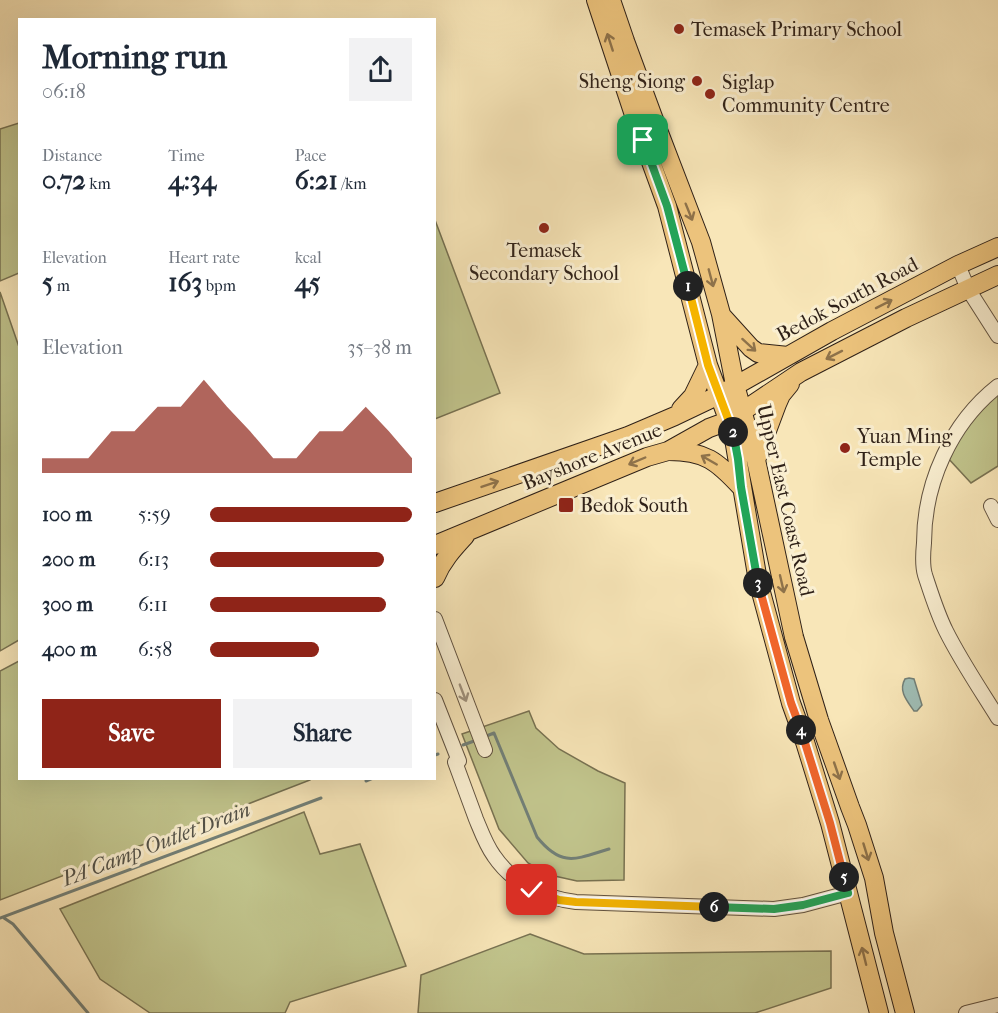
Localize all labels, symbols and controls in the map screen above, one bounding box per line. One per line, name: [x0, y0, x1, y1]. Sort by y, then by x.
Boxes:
place label: Temasek Primary School: [691, 18, 903, 41]
marker: Temasek Primary School: [672, 22, 686, 36]
one-way arrow: [604, 33, 615, 52]
text: Morning run: [42, 38, 227, 77]
button: share: [349, 38, 412, 101]
place label: Sheng Siong: [579, 70, 685, 93]
place label: Siglap Community Centre: [722, 71, 890, 117]
marker: Sheng Siong: [690, 74, 704, 88]
text: 06:18: [42, 80, 86, 103]
marker: Siglap Community Centre: [703, 87, 717, 101]
pin: [617, 114, 668, 165]
icon: arrive: [626, 123, 659, 156]
text: Distance: [42, 146, 102, 165]
text: Time: [168, 146, 205, 165]
text: Pace: [295, 146, 327, 165]
text: 0.72: [42, 165, 86, 196]
text: 4:34: [168, 165, 216, 196]
text: 6:21: [295, 165, 338, 196]
text: km: [86, 174, 111, 193]
text: /km: [338, 174, 367, 193]
one-way arrow: [684, 203, 695, 221]
marker: Temasek Secondary School: [537, 221, 551, 235]
place label: Temasek Secondary School: [469, 239, 619, 285]
text: Elevation: [42, 248, 107, 267]
text: Heart rate: [168, 248, 240, 267]
text: kcal: [295, 248, 322, 267]
street label: Bedok South Road: [772, 252, 923, 346]
text: 5: [42, 267, 53, 298]
text: 163: [168, 267, 202, 298]
text: 45: [295, 267, 321, 298]
one-way arrow: [706, 268, 717, 287]
pin: 1: [673, 271, 703, 301]
text: m: [53, 276, 70, 295]
text: bpm: [202, 276, 236, 295]
text: 1: [685, 276, 691, 295]
one-way arrow: [875, 298, 892, 310]
text: Elevation: [42, 336, 123, 359]
text: 35–38 m: [347, 336, 412, 359]
one-way arrow: [741, 338, 756, 352]
one-way arrow: [826, 350, 844, 362]
street label: Upper East Coast Road: [752, 402, 819, 599]
pin: 2: [718, 417, 748, 447]
street label: Bayshore Avenue: [519, 418, 665, 495]
text: 2: [729, 422, 737, 441]
place label: Yuan Ming Temple: [856, 425, 953, 471]
marker: Yuan Ming Temple: [838, 441, 852, 455]
one-way arrow: [701, 453, 718, 465]
one-way arrow: [628, 456, 646, 467]
one-way arrow: [480, 478, 499, 489]
place label: Bedok South: [580, 494, 689, 517]
marker: Bedok South: [557, 496, 575, 514]
text: 100 m: [42, 503, 92, 526]
text: 5:59: [138, 503, 171, 526]
text: 200 m: [42, 548, 95, 571]
text: 6:13: [138, 548, 169, 571]
pin: 3: [743, 568, 773, 598]
text: 3: [755, 573, 761, 592]
one-way arrow: [777, 574, 789, 593]
text: 300 m: [42, 593, 93, 616]
text: 6:11: [138, 593, 168, 616]
text: 400 m: [42, 638, 97, 661]
text: 6:58: [138, 638, 172, 661]
one-way arrow: [459, 684, 470, 702]
button: Save: [42, 699, 221, 768]
button: Share: [233, 699, 412, 768]
pin: 4: [786, 715, 816, 745]
text: 4: [796, 720, 806, 739]
one-way arrow: [833, 761, 844, 780]
water label: PA Camp Outlet Drain: [58, 797, 254, 891]
one-way arrow: [861, 842, 872, 861]
pin: 5: [829, 862, 859, 892]
pin: [506, 864, 557, 915]
text: 5: [841, 867, 847, 886]
icon: check: [515, 873, 548, 906]
pin: 6: [699, 892, 729, 922]
text: 6: [710, 897, 718, 916]
one-way arrow: [858, 947, 870, 966]

